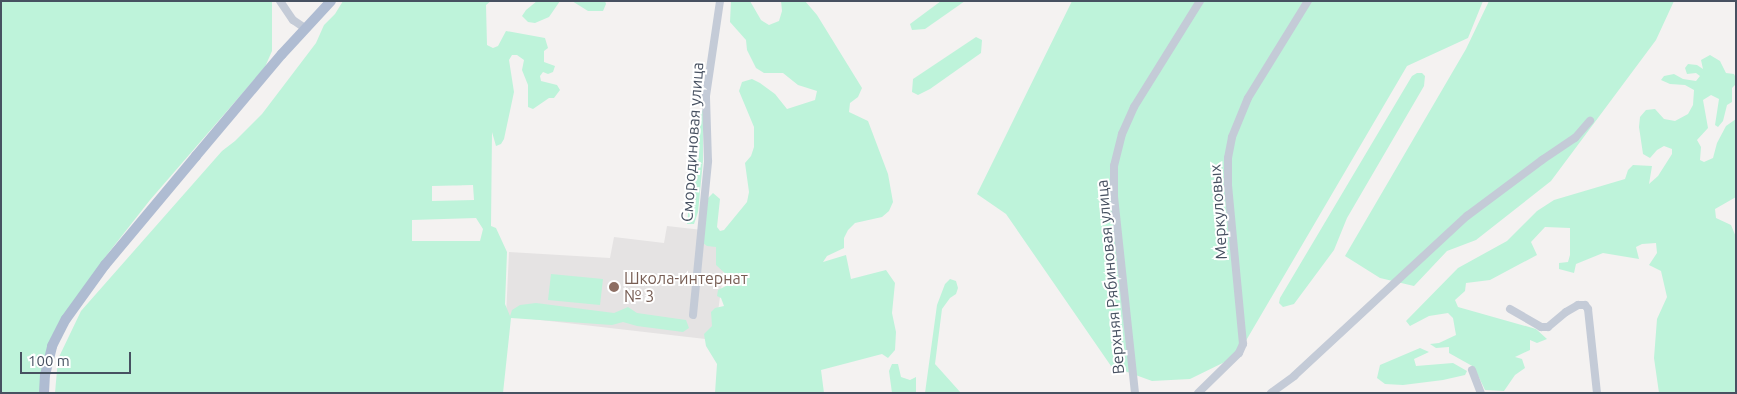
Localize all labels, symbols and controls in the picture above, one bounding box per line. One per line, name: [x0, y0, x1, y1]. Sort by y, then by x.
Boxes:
street label: Смородиновая улица: [677, 61, 707, 223]
street label: Меркуловых: [1205, 164, 1231, 260]
street label: Верхняя Рябиновая улица: [1092, 179, 1128, 375]
place label: Школа-интернат № 3: [624, 268, 748, 306]
marker: Школа-интернат № 3: [608, 281, 620, 293]
scale bar: [22, 342, 134, 374]
text: 100 m: [28, 352, 70, 369]

